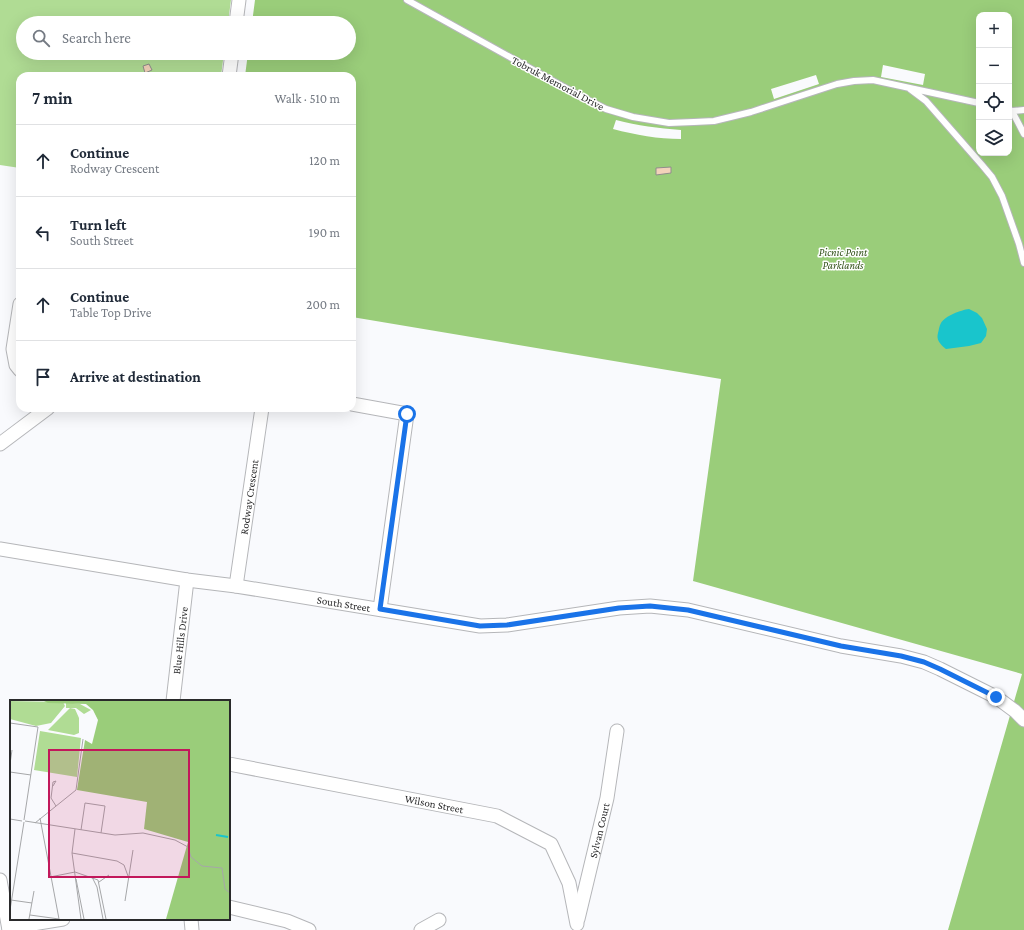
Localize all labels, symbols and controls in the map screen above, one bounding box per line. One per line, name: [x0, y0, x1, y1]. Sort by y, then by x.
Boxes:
map controls: [976, 12, 1012, 156]
button: +: [976, 12, 1012, 48]
search box: [16, 16, 356, 60]
icon: search: [30, 27, 52, 49]
text: Search here: [62, 30, 131, 46]
button: −: [976, 48, 1012, 84]
street label: Tobruk Memorial Drive: [510, 54, 606, 112]
button: locate: [976, 84, 1012, 120]
text: 7 min: [32, 89, 73, 108]
text: Walk · 510 m: [274, 91, 340, 106]
button: layers: [976, 120, 1012, 156]
text: Continue: [70, 145, 129, 161]
icon: ahead: [32, 150, 54, 172]
text: 120 m: [309, 153, 340, 168]
text: Rodway Crescent: [70, 161, 159, 176]
text: Turn left: [70, 217, 126, 233]
icon: left: [32, 222, 54, 244]
text: 190 m: [309, 225, 340, 240]
text: South Street: [70, 233, 134, 248]
park label: Picnic Point Parklands: [819, 246, 868, 271]
text: Continue: [70, 289, 129, 305]
icon: ahead: [32, 294, 54, 316]
text: 200 m: [306, 297, 340, 312]
text: Table Top Drive: [70, 305, 151, 320]
icon: arrive: [32, 366, 54, 388]
text: Arrive at destination: [70, 369, 201, 385]
route start: [398, 405, 416, 423]
street label: Rodway Crescent: [238, 458, 260, 535]
street label: South Street: [316, 593, 372, 614]
street label: Blue Hills Drive: [170, 606, 190, 675]
route end: [987, 688, 1005, 706]
inset map: [10, 700, 230, 920]
street label: Wilson Street: [404, 792, 465, 815]
street label: Sylvan Court: [587, 801, 612, 859]

